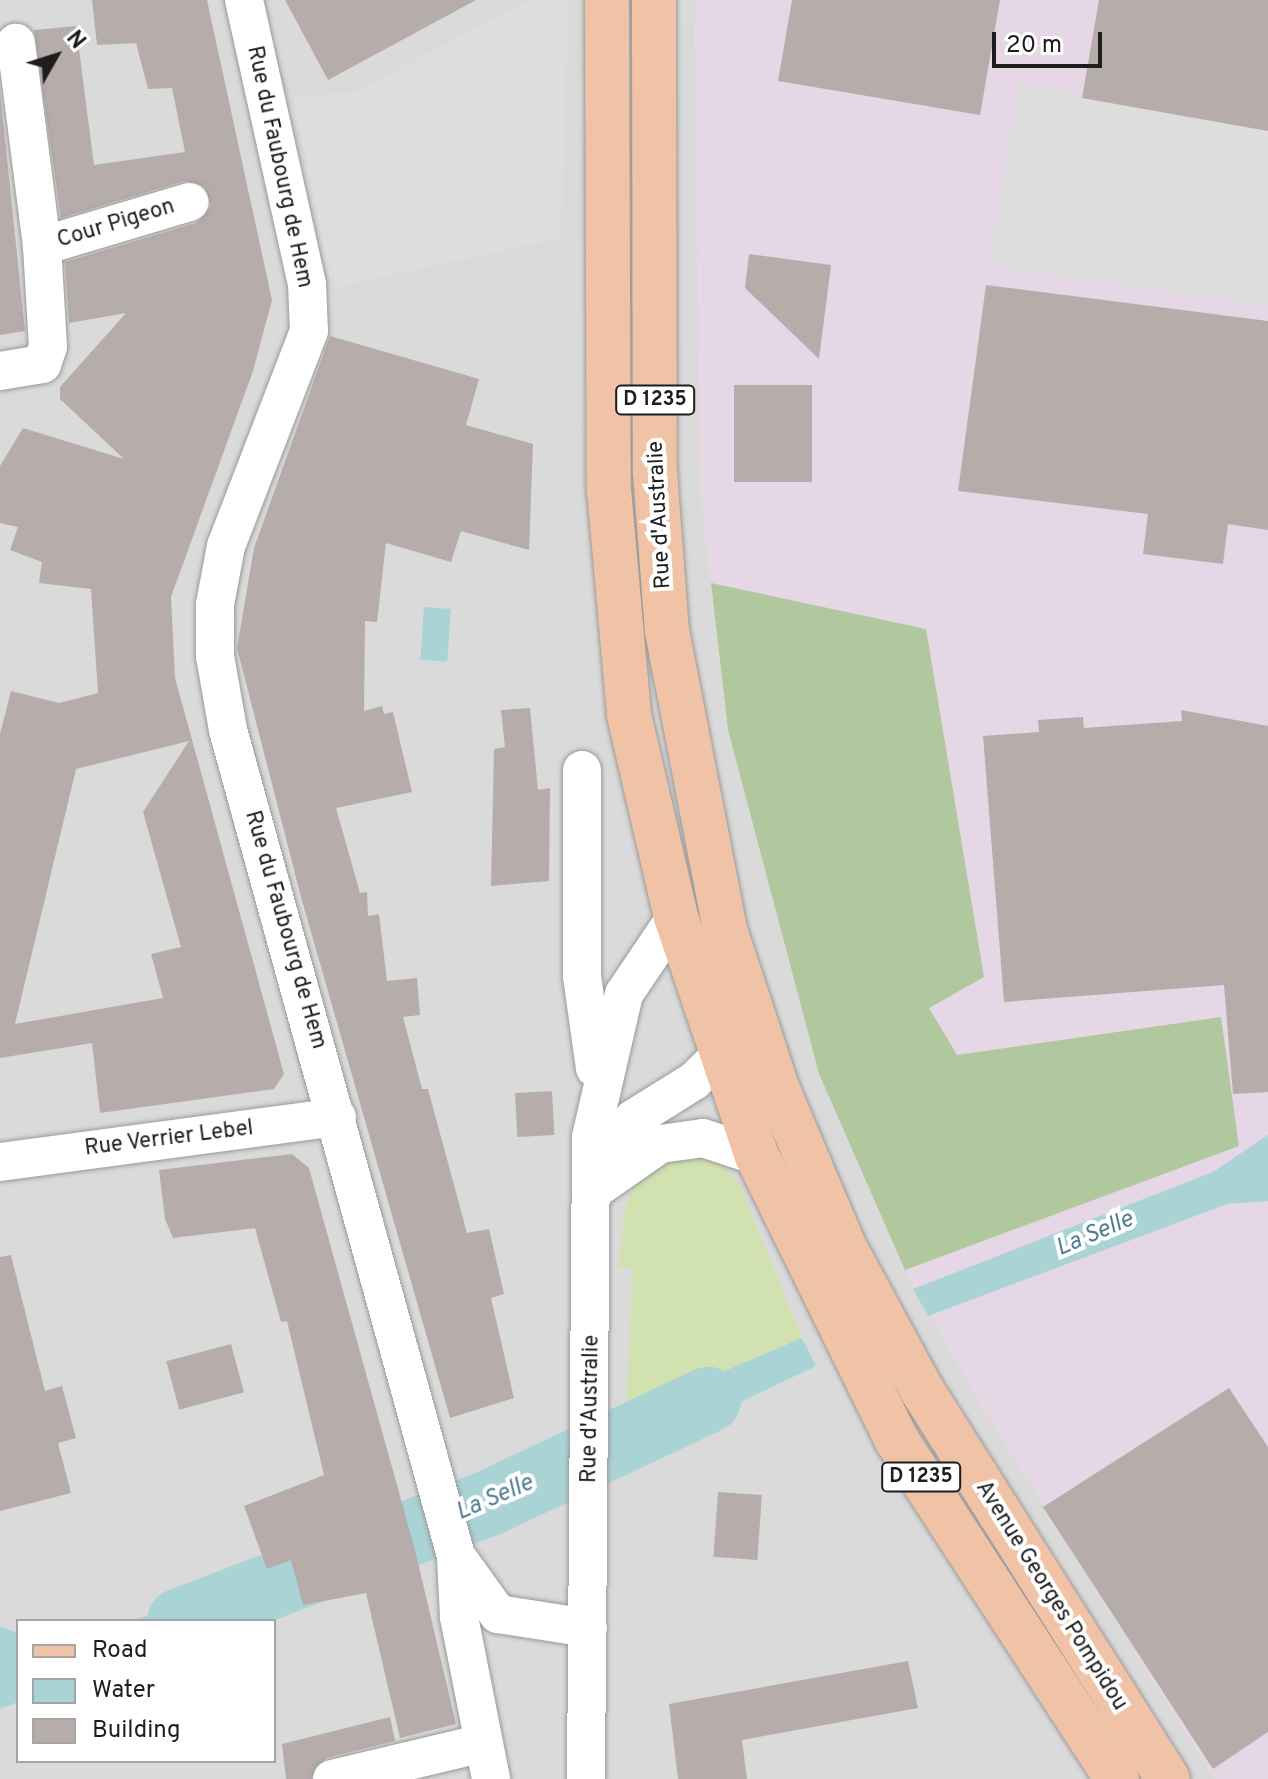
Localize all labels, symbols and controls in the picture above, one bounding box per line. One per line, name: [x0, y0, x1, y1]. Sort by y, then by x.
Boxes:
north arrow: [16, 16, 96, 96]
scale bar: [996, 16, 1106, 66]
text: N: [60, 26, 90, 55]
text: 20 m: [1006, 31, 1062, 61]
street label: Rue du Faubourg de Hem: [240, 44, 318, 290]
street label: Cour Pigeon: [54, 194, 178, 254]
road number: D 1235: [615, 384, 695, 416]
street label: Rue d'Australie: [643, 440, 677, 590]
street label: Rue du Faubourg de Hem: [238, 808, 332, 1052]
street label: Rue Verrier Lebel: [83, 1116, 255, 1162]
water label: La Selle: [1052, 1206, 1138, 1264]
street label: Rue d'Australie: [577, 1335, 605, 1483]
road number: D 1235: [881, 1461, 961, 1493]
water label: La Selle: [452, 1470, 538, 1528]
street label: Avenue Georges Pompidou: [969, 1476, 1133, 1716]
legend: [16, 1619, 276, 1763]
text: Road: [92, 1636, 148, 1666]
text: Water: [92, 1676, 155, 1706]
text: Building: [92, 1716, 181, 1746]

